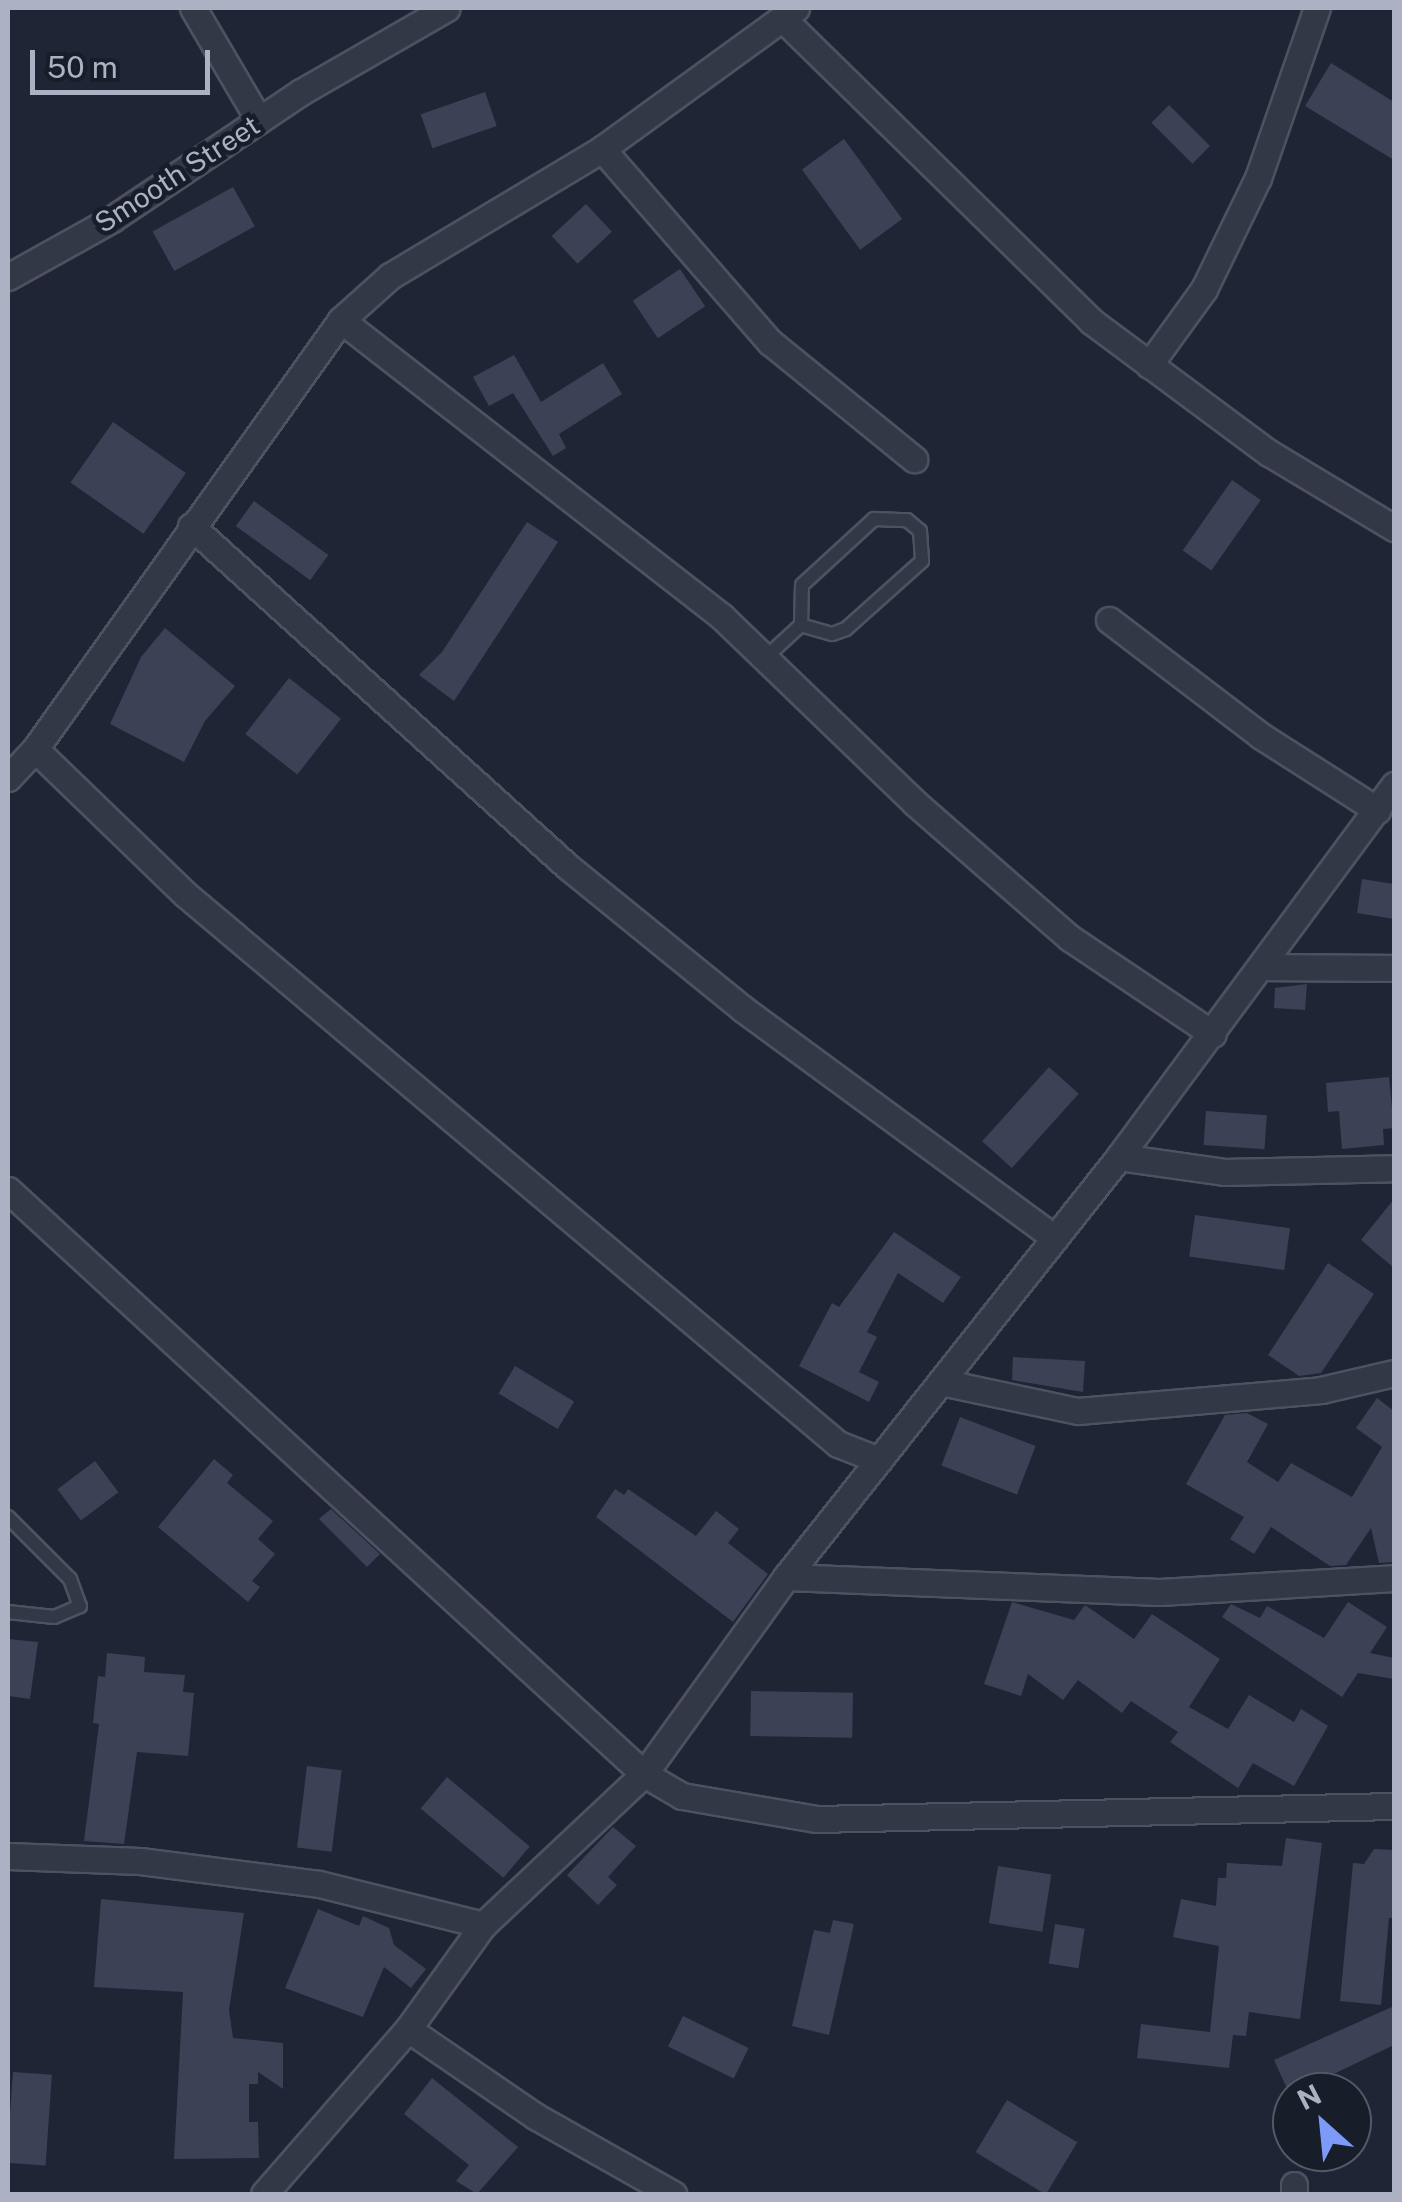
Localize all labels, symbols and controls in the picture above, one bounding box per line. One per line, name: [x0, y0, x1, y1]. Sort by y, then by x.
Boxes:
scale bar: [35, 30, 215, 92]
text: 50 m: [47, 49, 118, 85]
street label: Smooth Street: [88, 108, 266, 240]
north arrow: [1272, 2072, 1372, 2172]
text: N: [1292, 2077, 1326, 2116]

